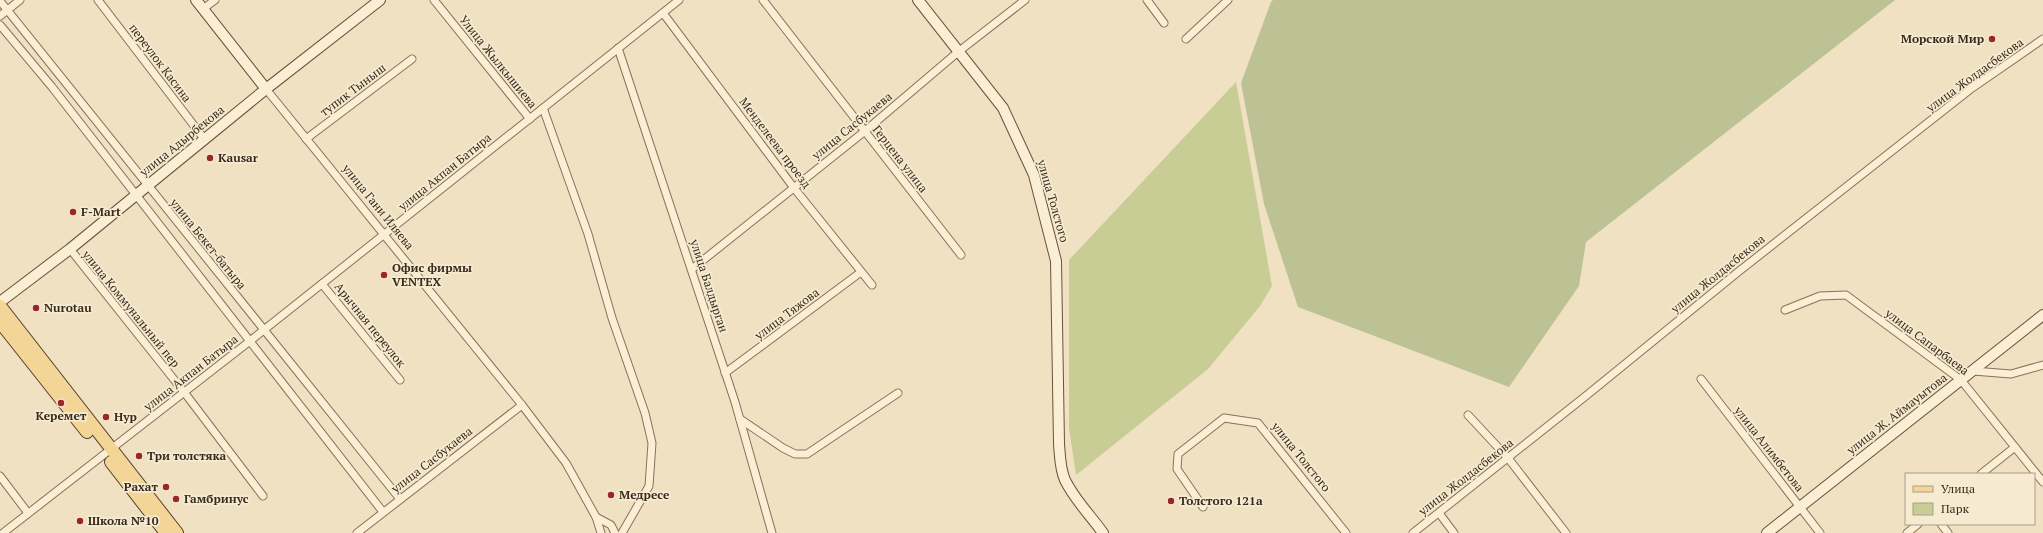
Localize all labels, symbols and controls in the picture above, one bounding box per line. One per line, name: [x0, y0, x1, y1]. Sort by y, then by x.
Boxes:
street label: Улица Жылкышиева: [456, 12, 540, 111]
street label: переулок Касина: [126, 20, 195, 105]
place label: Морской Мир: [1901, 31, 1984, 46]
street label: улица Жолдасбекова: [1922, 34, 2026, 115]
marker: Морской Мир: [1987, 34, 1997, 44]
street label: тупик Тыныш: [317, 60, 389, 119]
street label: улица Сасбукаева: [808, 89, 895, 163]
street label: Менделеева проезд: [736, 94, 814, 191]
street label: улица Адырбекова: [136, 102, 227, 180]
street label: Герцена улица: [870, 122, 931, 195]
street label: улица Акпан Батыра: [394, 130, 494, 214]
place label: Kausar: [218, 150, 259, 165]
marker: Kausar: [205, 153, 215, 163]
street label: улица Толстого: [1034, 157, 1073, 244]
street label: улица Гани Иляева: [339, 160, 417, 252]
street label: улица Бекет-батыра: [166, 194, 250, 292]
place label: F-Mart: [81, 204, 121, 219]
marker: F-Mart: [68, 207, 78, 217]
street label: улица Жолдасбекова: [1667, 231, 1768, 317]
street label: улица Балдырган: [687, 236, 732, 334]
street label: улица Коммунальный пер: [79, 246, 183, 370]
place label: Офис фирмы VENTEX: [392, 260, 472, 289]
marker: Офис фирмы VENTEX: [379, 270, 389, 280]
street label: Арычная переулок: [332, 279, 409, 370]
street label: улица Тяжова: [751, 285, 822, 343]
place label: Nurotau: [44, 300, 92, 315]
marker: Nurotau: [31, 303, 41, 313]
street label: улица Сапарбаева: [1882, 305, 1972, 378]
street label: улица Акпан Батыра: [140, 331, 241, 415]
street label: улица Ж. Аймауытова: [1843, 370, 1950, 458]
marker: Керемет: [56, 398, 66, 408]
street label: улица Алимбетова: [1731, 402, 1807, 494]
place label: Керемет: [36, 408, 87, 423]
place label: Нур: [114, 409, 137, 424]
marker: Нур: [101, 412, 111, 422]
street label: улица Толстого: [1268, 418, 1334, 495]
street label: улица Сасбукаева: [387, 423, 475, 497]
street label: улица Жолдасбекова: [1414, 435, 1516, 519]
place label: Три толстяка: [147, 448, 227, 463]
marker: Три толстяка: [134, 451, 144, 461]
legend: [1905, 473, 2035, 525]
place label: Рахат: [124, 479, 158, 494]
text: Улица: [1941, 481, 1975, 496]
marker: Рахат: [161, 482, 171, 492]
place label: Медресе: [619, 487, 670, 502]
marker: Медресе: [606, 490, 616, 500]
place label: Гамбринус: [184, 491, 249, 506]
place label: Толстого 121а: [1179, 493, 1263, 508]
marker: Гамбринус: [171, 494, 181, 504]
marker: Толстого 121а: [1166, 496, 1176, 506]
text: Парк: [1941, 501, 1969, 516]
place label: Школа №10: [88, 513, 159, 528]
marker: Школа №10: [75, 516, 85, 526]

